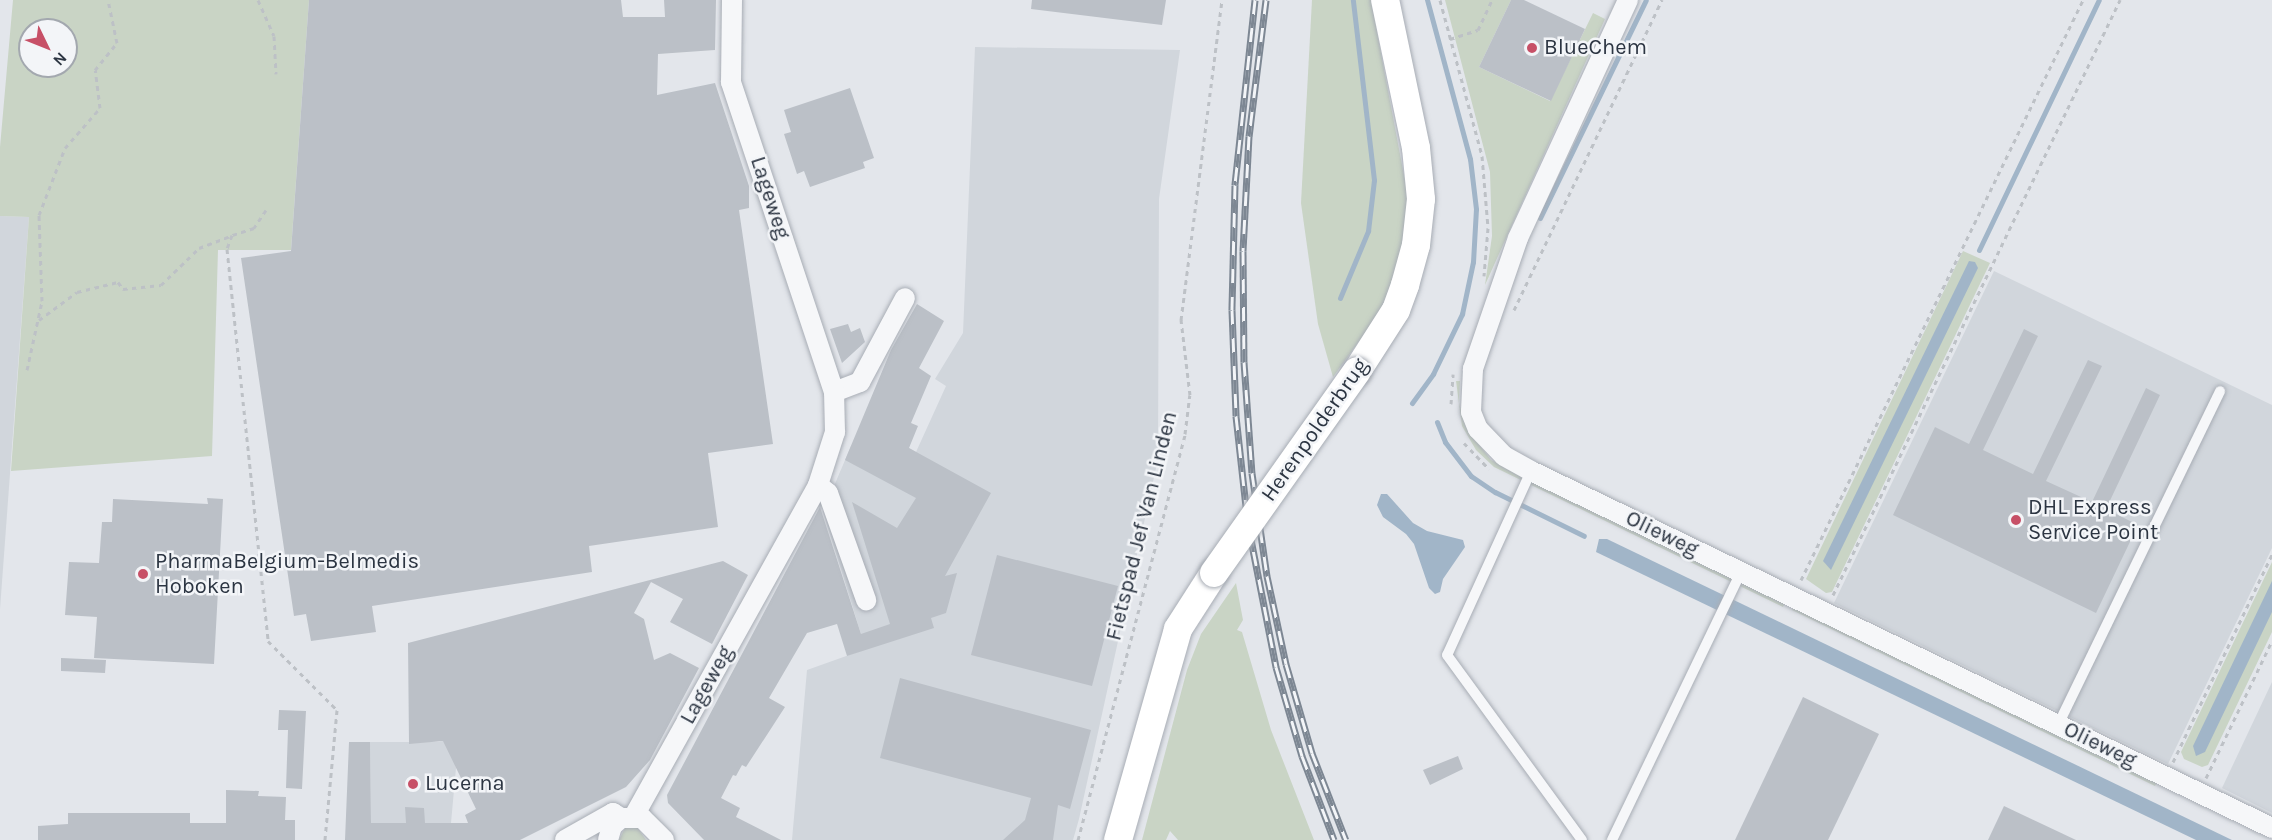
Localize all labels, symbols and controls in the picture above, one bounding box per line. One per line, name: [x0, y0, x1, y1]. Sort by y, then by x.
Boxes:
north arrow: [18, 18, 78, 78]
place label: BlueChem: [1544, 35, 1647, 61]
marker: BlueChem: [1525, 41, 1539, 55]
text: N: [49, 49, 71, 70]
street label: Lageweg: [744, 153, 796, 243]
street label: Herenpolderbrug: [1256, 353, 1374, 507]
street label: Fietspad Jef Van Linden: [1101, 409, 1183, 643]
place label: DHL Express Service Point: [2028, 494, 2158, 546]
street label: Olieweg: [1621, 505, 1703, 563]
marker: DHL Express Service Point: [2009, 513, 2023, 527]
place label: PharmaBelgium-Belmedis Hoboken: [155, 548, 419, 600]
marker: PharmaBelgium-Belmedis Hoboken: [136, 567, 150, 581]
street label: Lageweg: [675, 641, 739, 729]
street label: Olieweg: [2059, 716, 2141, 774]
place label: Lucerna: [425, 771, 505, 797]
marker: Lucerna: [406, 777, 420, 791]

